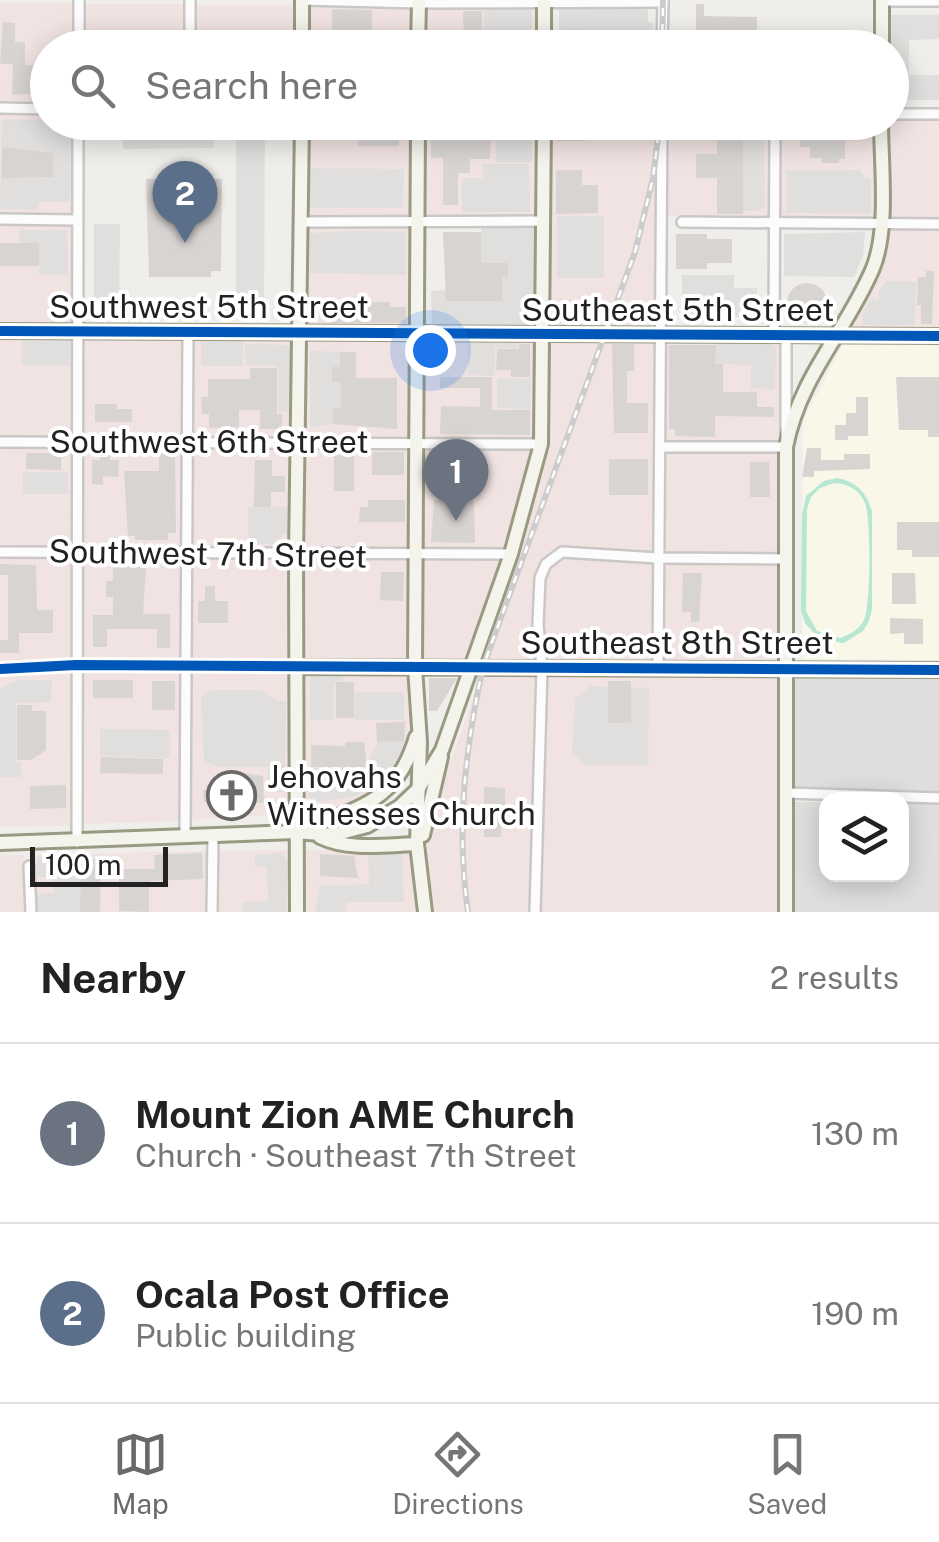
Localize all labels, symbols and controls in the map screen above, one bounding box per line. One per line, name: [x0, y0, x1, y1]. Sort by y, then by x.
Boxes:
search box: [30, 30, 909, 140]
icon: search: [65, 58, 120, 113]
text: Search here: [145, 63, 358, 108]
pin: 2: [152, 160, 218, 243]
street label: Southwest 5th Street: [49, 288, 369, 325]
street label: Southeast 5th Street: [521, 291, 835, 328]
your location: [405, 325, 456, 376]
street label: Southwest 6th Street: [49, 423, 369, 460]
pin: 1: [424, 438, 488, 521]
street label: Southwest 7th Street: [48, 532, 368, 575]
street label: Southeast 8th Street: [520, 624, 834, 661]
place label: Jehovahs Witnesses Church: [267, 758, 536, 832]
church icon: Jehovahs Witnesses Church: [206, 769, 258, 821]
map controls: [819, 792, 909, 882]
button: layers: [819, 792, 909, 882]
scale bar: [30, 842, 168, 886]
text: 100 m: [45, 848, 122, 881]
text: Nearby: [40, 953, 186, 1002]
text: 2 results: [770, 959, 899, 996]
text: Mount Zion AME Church: [135, 1092, 575, 1137]
text: 1: [66, 1115, 79, 1152]
text: 130 m: [811, 1115, 899, 1152]
text: Church · Southeast 7th Street: [135, 1137, 577, 1174]
text: Ocala Post Office: [135, 1272, 450, 1317]
text: 2: [62, 1295, 83, 1332]
text: 190 m: [811, 1295, 899, 1332]
text: Public building: [135, 1317, 356, 1354]
tab: Map: [112, 1427, 169, 1520]
tab: Directions: [392, 1427, 524, 1520]
tab: Saved: [747, 1427, 827, 1520]

